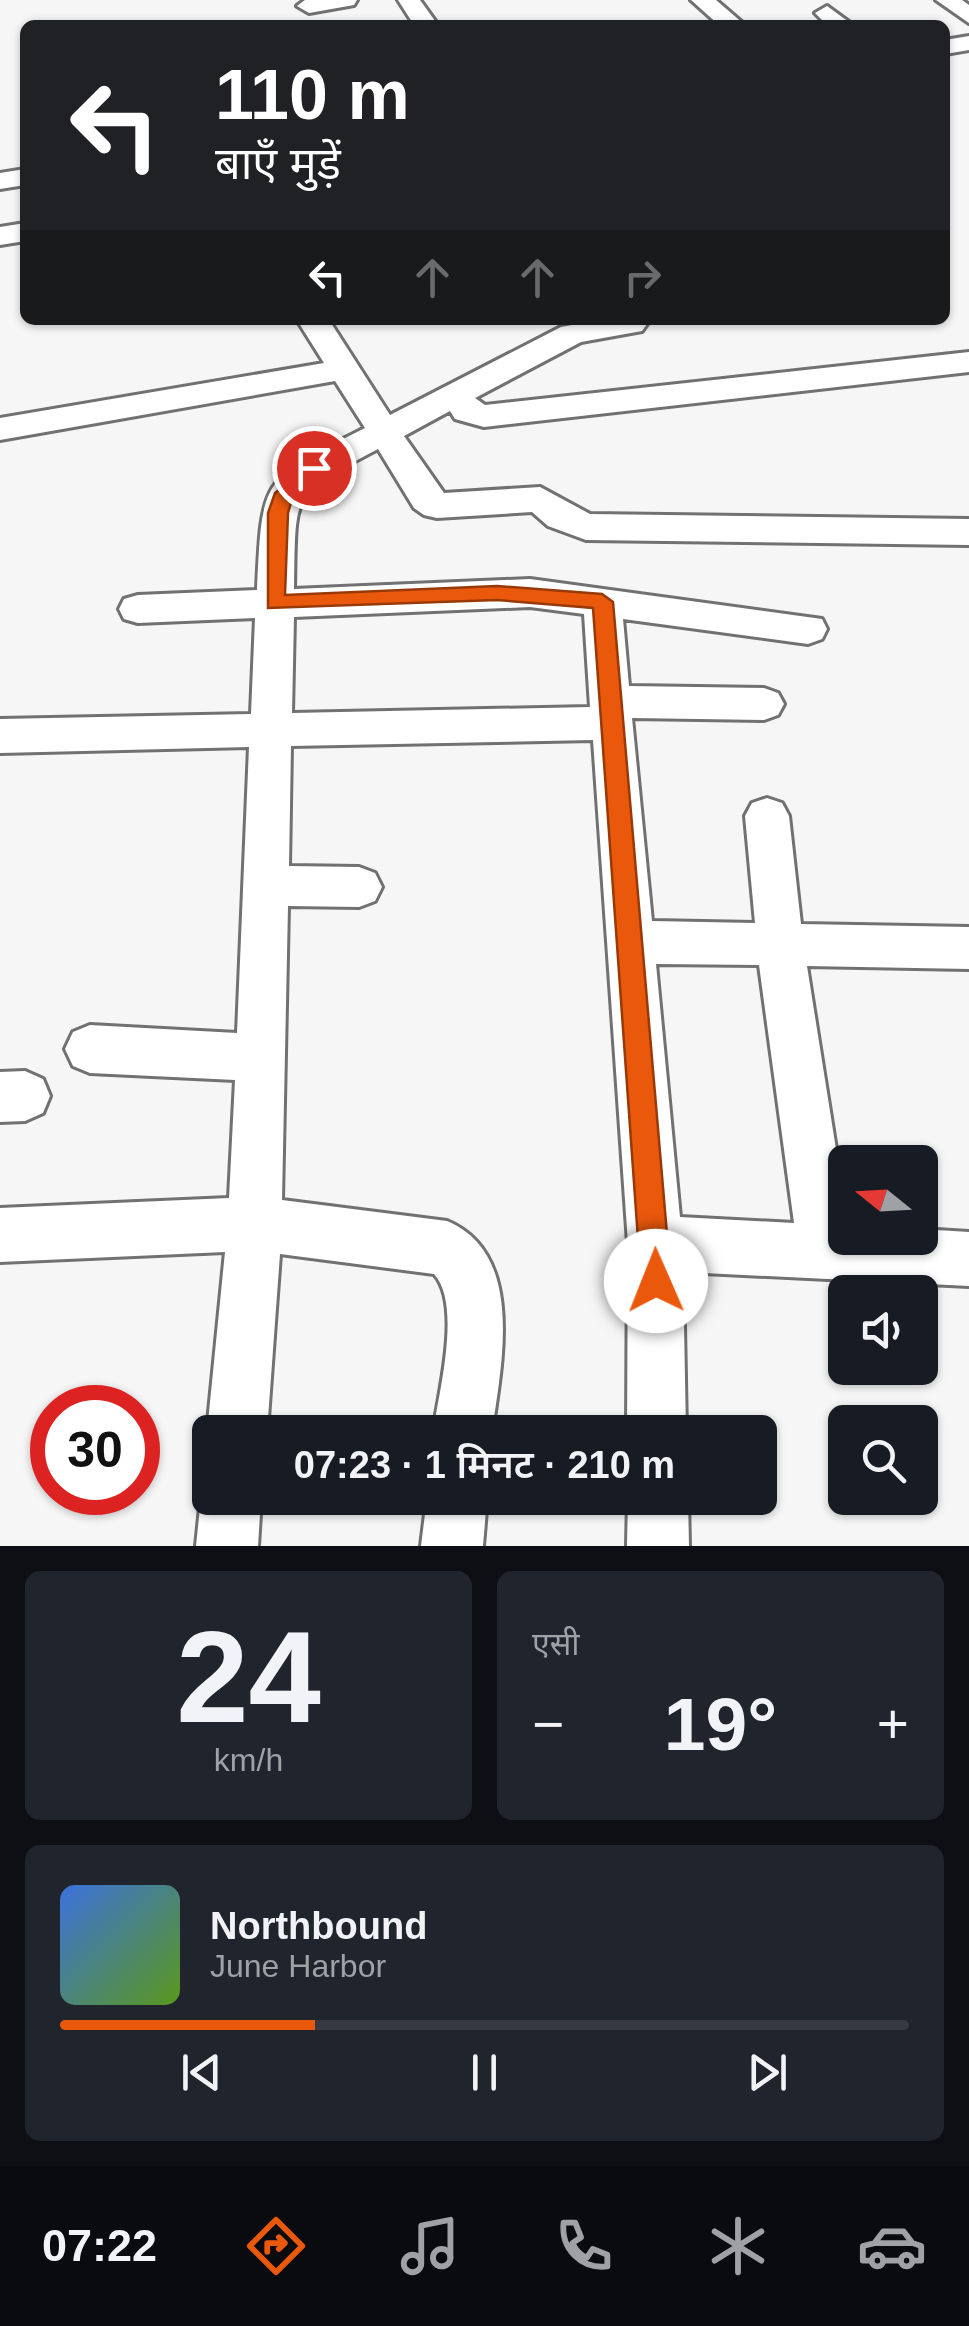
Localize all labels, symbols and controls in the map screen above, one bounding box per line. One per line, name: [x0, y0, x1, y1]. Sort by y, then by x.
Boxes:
text: 110 m: [215, 56, 410, 134]
icon: left: [50, 60, 180, 190]
text: बाएँ मुड़ें: [215, 138, 341, 189]
icon: left: [300, 250, 355, 305]
icon: ahead: [405, 250, 460, 305]
icon: ahead: [510, 250, 565, 305]
icon: right: [615, 250, 670, 305]
pin: [272, 426, 357, 511]
icon: arrive: [287, 441, 342, 496]
north arrow: [828, 1145, 938, 1255]
map controls: [828, 1145, 938, 1515]
position arrow: [604, 1229, 708, 1333]
button: sound: [828, 1275, 938, 1385]
speed limit sign: 30: [30, 1385, 160, 1515]
button: search: [828, 1405, 938, 1515]
text: 07:23 · 1 मिनट · 210 m: [294, 1444, 675, 1486]
text: 24: [176, 1604, 321, 1750]
text: एसी: [532, 1626, 580, 1662]
text: 19°: [664, 1682, 777, 1766]
text: −: [532, 1693, 564, 1755]
text: +: [877, 1693, 909, 1755]
text: km/h: [214, 1742, 283, 1778]
text: Northbound: [210, 1905, 427, 1947]
text: June Harbor: [210, 1948, 386, 1984]
icon: previous: [174, 2045, 229, 2100]
icon: pause: [457, 2045, 512, 2100]
icon: next: [740, 2045, 795, 2100]
icon: directions: [241, 2211, 311, 2281]
icon: music: [395, 2211, 465, 2281]
icon: phone: [549, 2211, 619, 2281]
icon: climate: [703, 2211, 773, 2281]
icon: car: [857, 2211, 927, 2281]
text: 07:22: [42, 2220, 157, 2271]

